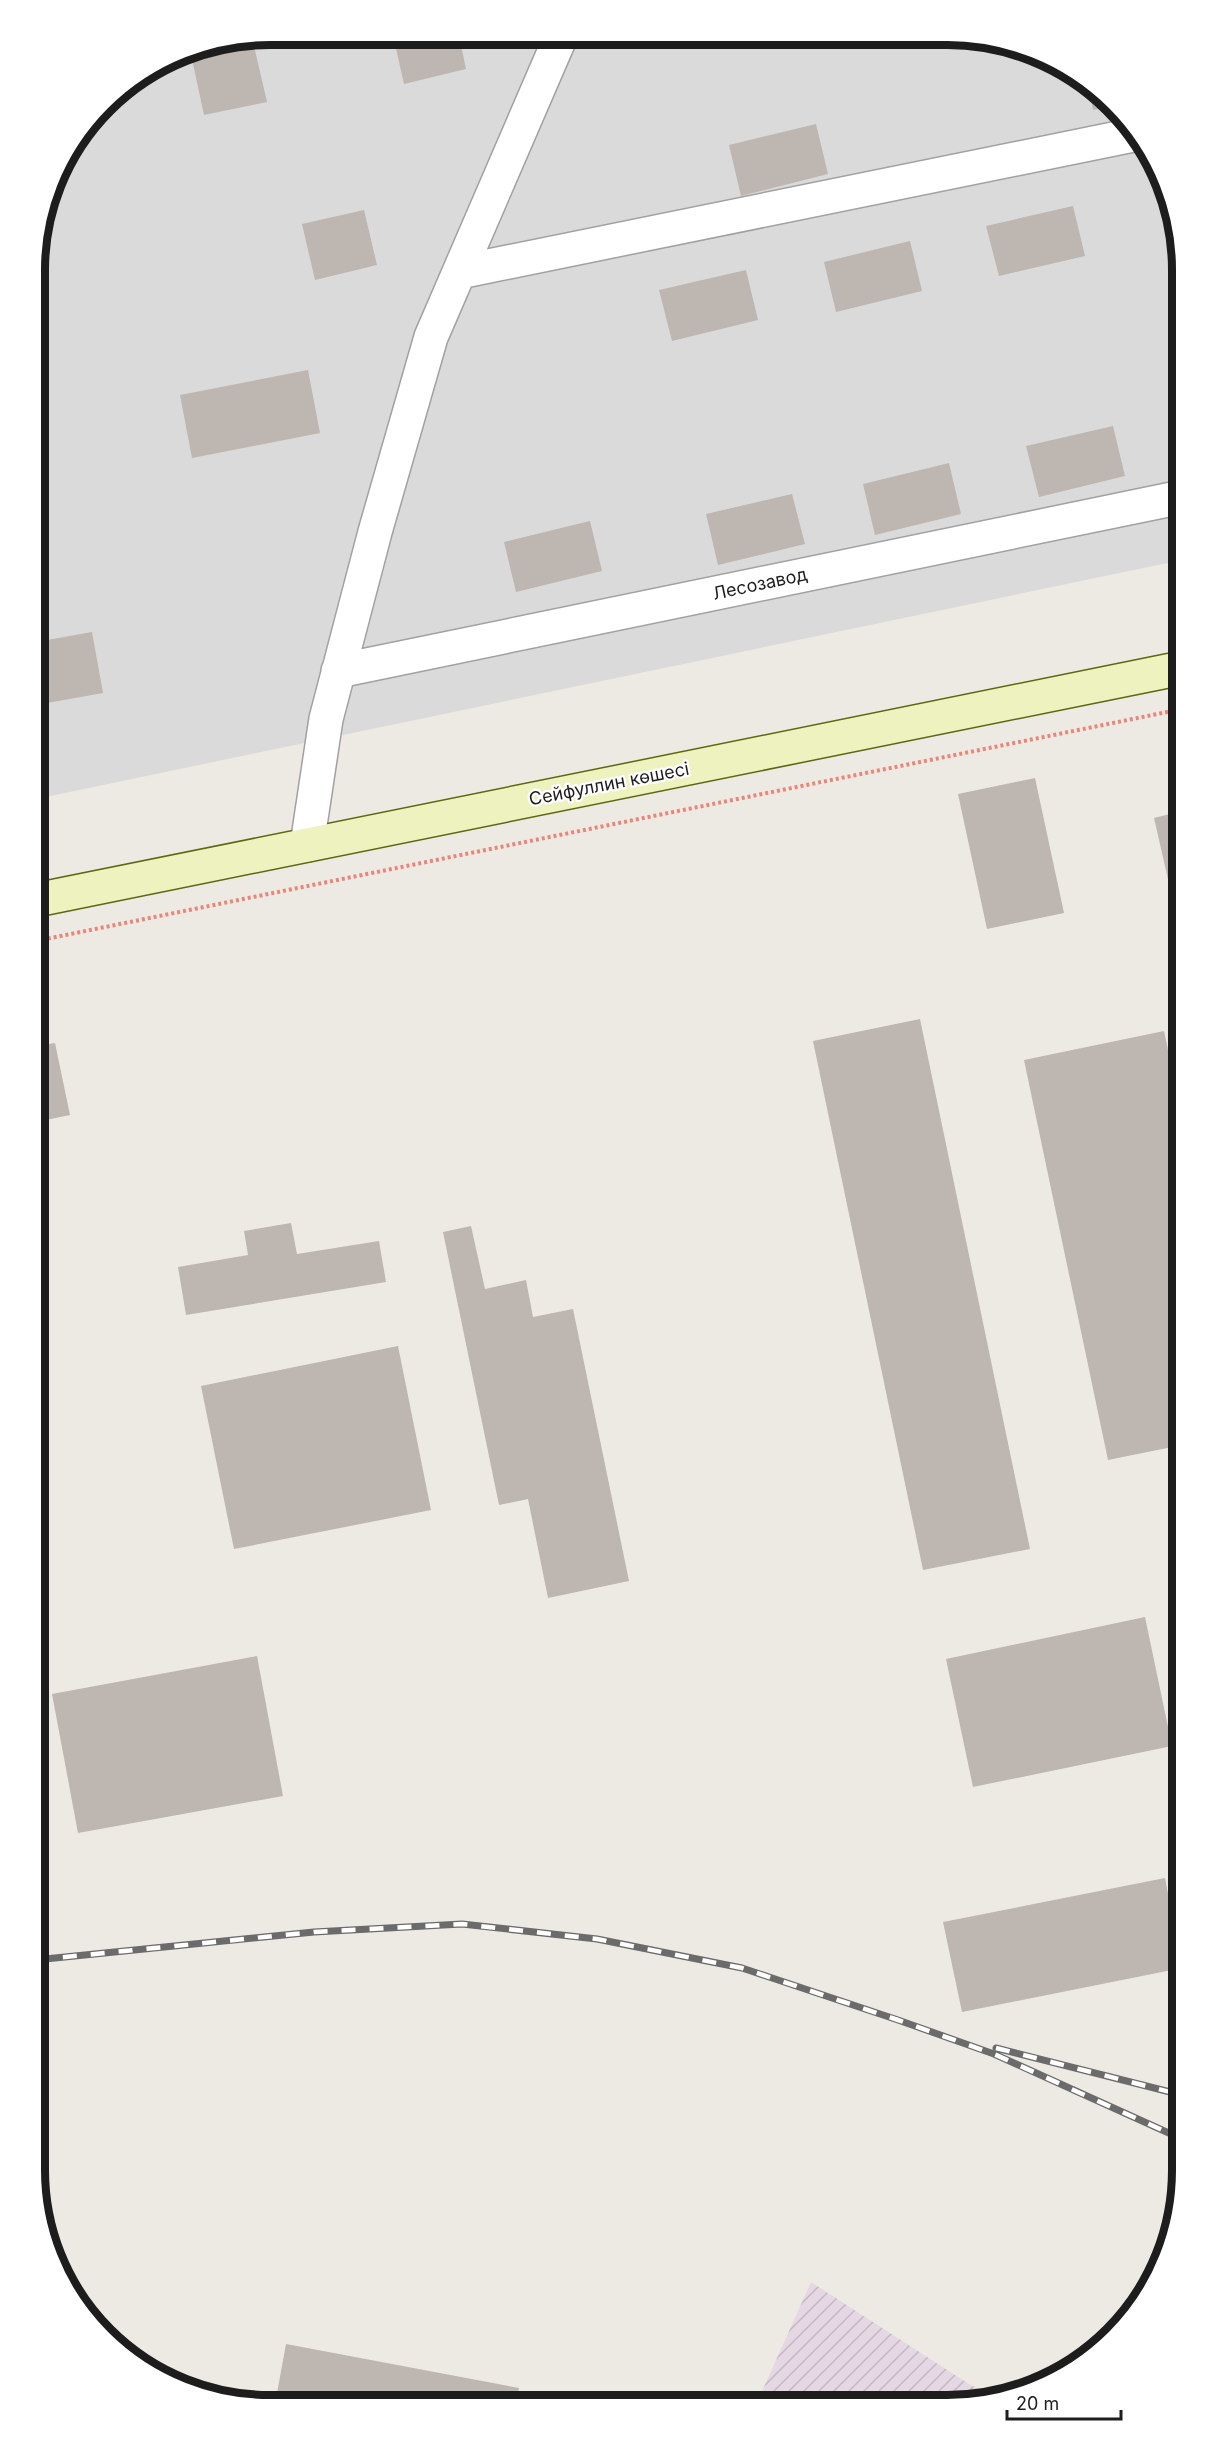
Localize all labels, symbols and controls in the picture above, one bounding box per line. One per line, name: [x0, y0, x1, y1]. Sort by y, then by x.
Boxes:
street label: Лесозавод: [711, 563, 809, 604]
street label: Сейфуллин көшесі: [527, 758, 691, 809]
scale bar: [1007, 2383, 1121, 2421]
text: 20 m: [1016, 2393, 1059, 2414]

